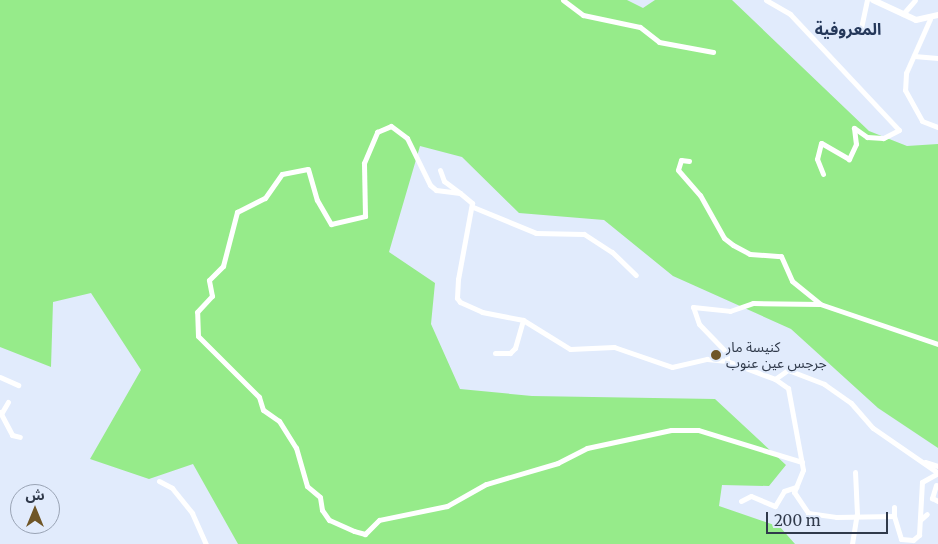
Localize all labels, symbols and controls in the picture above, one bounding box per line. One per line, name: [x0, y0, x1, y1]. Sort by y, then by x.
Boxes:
district label: المعروفية: [815, 19, 881, 39]
place label: كنيسة مار جرجس عين عنوب: [726, 339, 827, 372]
marker: كنيسة مار جرجس عين عنوب: [710, 349, 722, 361]
north arrow: [10, 484, 60, 534]
text: ش: [25, 486, 45, 504]
scale bar: [768, 502, 890, 534]
text: 200 m: [774, 511, 821, 530]

